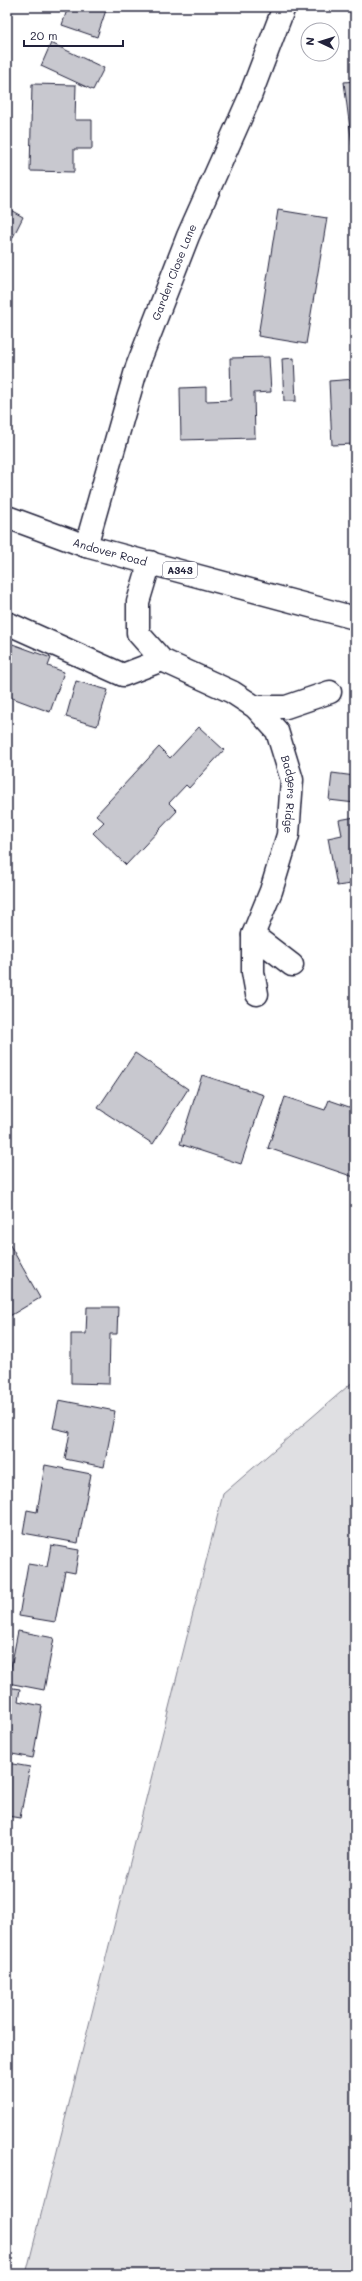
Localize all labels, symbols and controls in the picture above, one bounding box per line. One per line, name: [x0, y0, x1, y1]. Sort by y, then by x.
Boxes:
scale bar: [24, 22, 123, 48]
north arrow: [300, 22, 340, 62]
text: 20 m: [30, 27, 58, 43]
text: N: [302, 37, 317, 46]
street label: Garden Close Lane: [148, 221, 200, 322]
street label: Andover Road: [71, 534, 149, 569]
road number: A343: [163, 562, 197, 578]
street label: Badgers Ridge: [278, 753, 300, 834]

